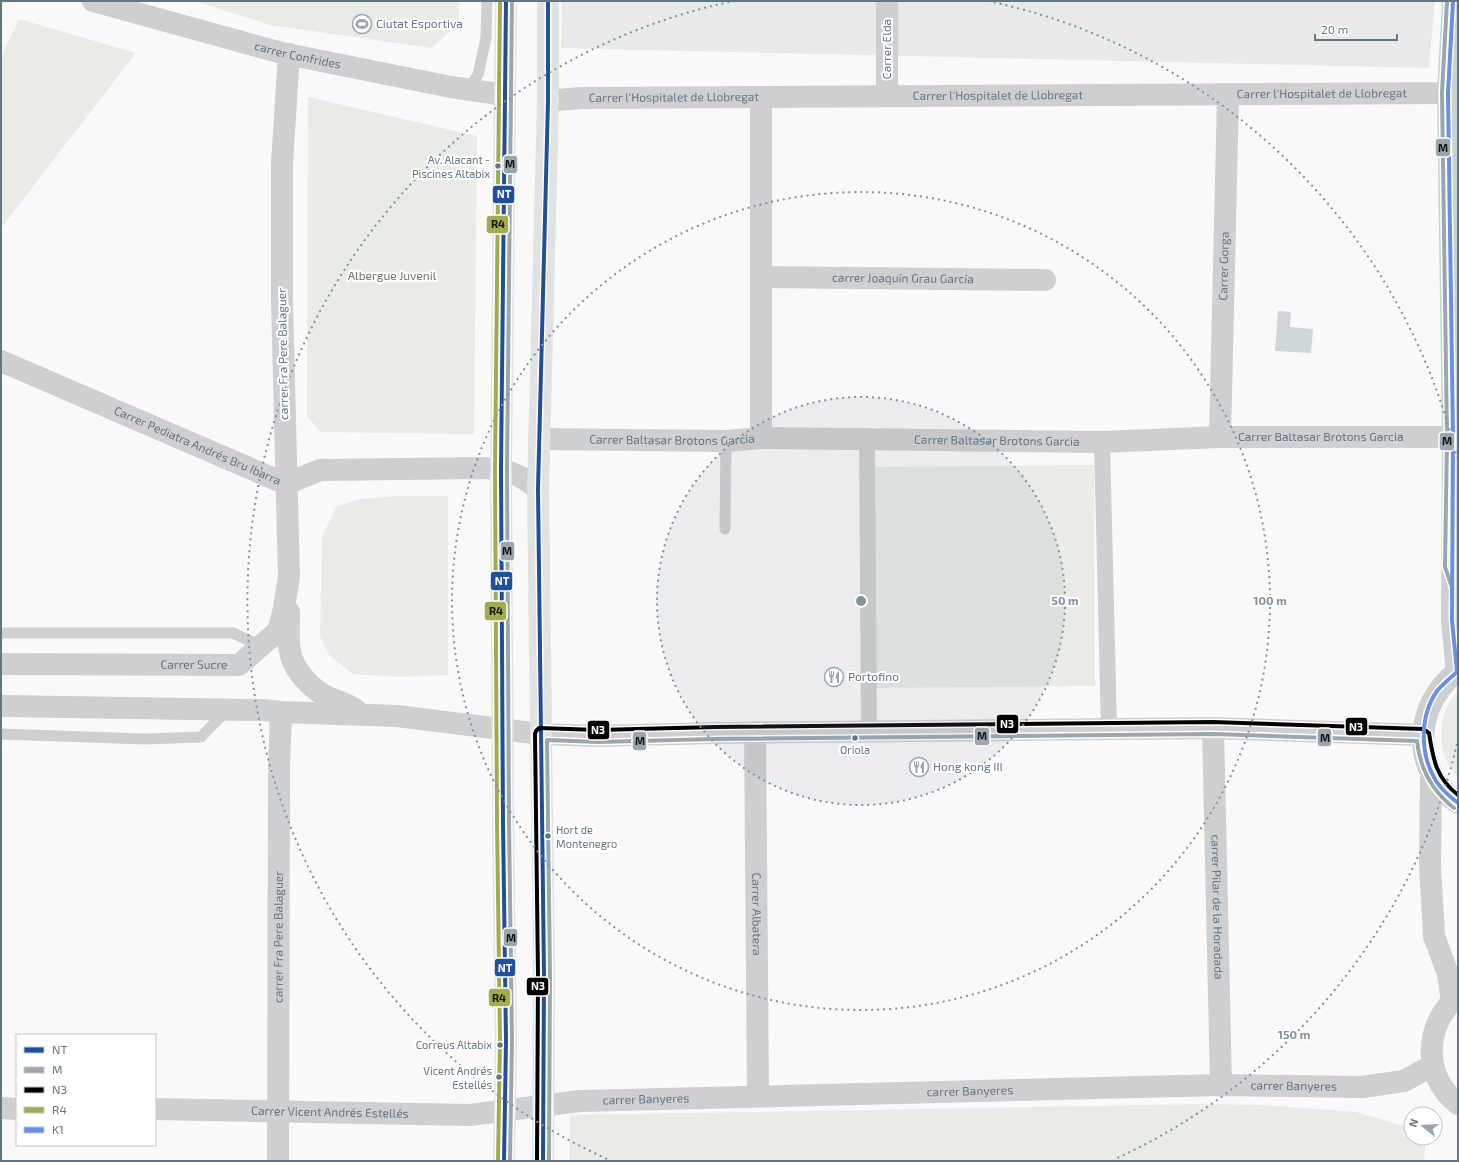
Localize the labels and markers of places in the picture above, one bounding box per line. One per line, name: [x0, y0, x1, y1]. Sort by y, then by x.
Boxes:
sports icon: Ciutat Esportiva: [351, 13, 373, 35]
place label: Ciutat Esportiva: [376, 16, 463, 30]
place label: Av. Alacant - Piscines Altabix: [412, 153, 490, 180]
marker: Av. Alacant - Piscines Altabix: [493, 161, 503, 171]
centre of rings: [854, 594, 868, 608]
restaurant icon: Portofino: [823, 666, 845, 688]
place label: Portofino: [848, 669, 899, 683]
marker: Oriola: [850, 733, 860, 743]
place label: Oriola: [840, 743, 870, 756]
restaurant icon: Hong kong III: [908, 756, 930, 778]
place label: Hong kong III: [933, 759, 1003, 773]
place label: Hort de Montenegro: [556, 823, 617, 850]
marker: Hort de Montenegro: [543, 831, 553, 841]
place label: Correus Altabix: [416, 1038, 492, 1051]
marker: Correus Altabix: [495, 1040, 505, 1050]
place label: Vicent Andrés Estellés: [423, 1064, 492, 1091]
marker: Vicent Andrés Estellés: [494, 1072, 504, 1082]

